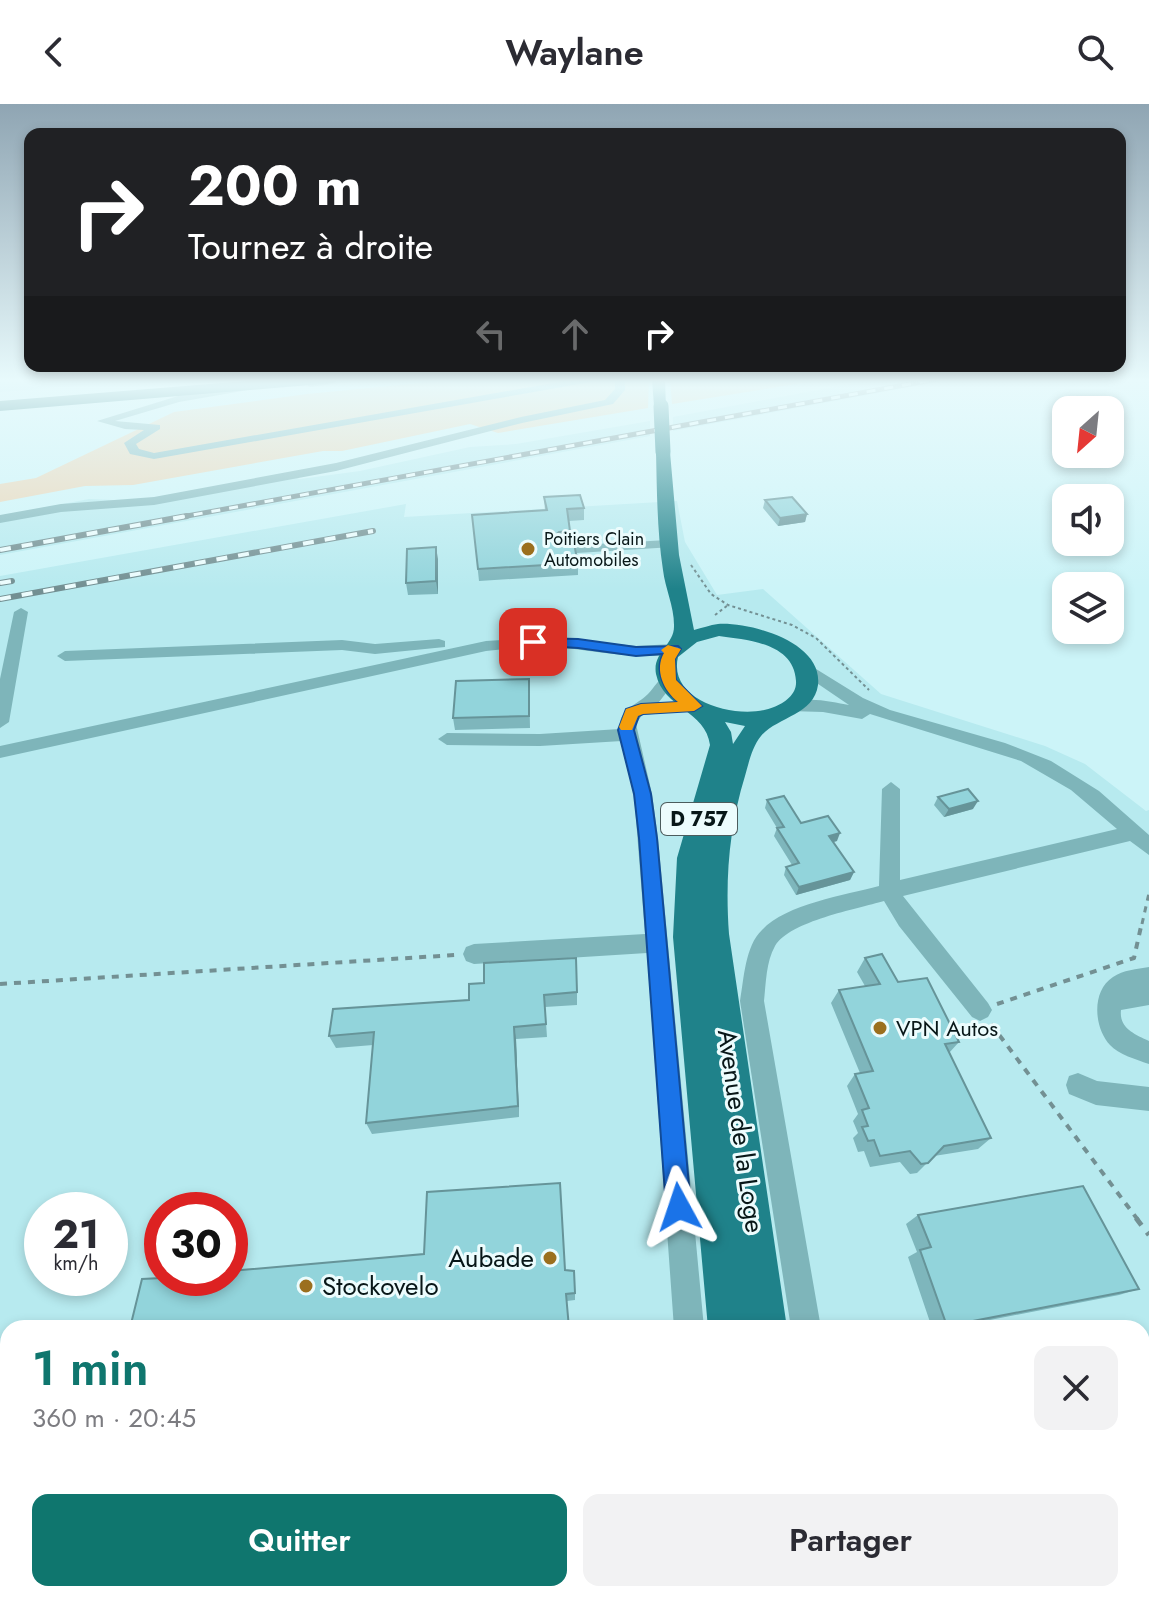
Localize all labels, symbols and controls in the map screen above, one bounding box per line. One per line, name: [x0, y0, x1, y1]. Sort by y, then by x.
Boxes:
text: Waylane: [505, 26, 644, 78]
icon: back: [32, 30, 76, 74]
icon: search: [1073, 30, 1117, 74]
text: 200 m: [188, 145, 362, 226]
icon: right: [56, 160, 160, 264]
text: Tournez à droite: [188, 220, 433, 272]
icon: left: [469, 312, 513, 356]
icon: ahead: [553, 312, 597, 356]
icon: right: [637, 312, 681, 356]
north arrow: [1052, 396, 1124, 468]
map controls: [1052, 396, 1124, 644]
button: sound: [1052, 484, 1124, 556]
place label: Poitiers Clain Automobiles: [544, 526, 644, 573]
marker: Poitiers Clain Automobiles: [519, 540, 537, 558]
button: layers: [1052, 572, 1124, 644]
pin: [499, 608, 567, 676]
icon: arrive: [511, 620, 555, 664]
road number: D 757: [661, 803, 737, 835]
place label: VPN Autos: [896, 1012, 998, 1044]
marker: VPN Autos: [871, 1019, 889, 1037]
street label: Avenue de la Loge: [708, 1027, 774, 1235]
position arrow: [637, 1165, 721, 1249]
speed limit sign: 30: [144, 1192, 248, 1296]
text: 21: [53, 1205, 99, 1263]
place label: Aubade: [448, 1239, 534, 1277]
text: km/h: [53, 1249, 99, 1278]
marker: Aubade: [541, 1249, 559, 1267]
place label: Stockovelo: [322, 1267, 439, 1305]
marker: Stockovelo: [297, 1277, 315, 1295]
text: 1 min: [32, 1334, 149, 1403]
button: close: [1034, 1346, 1118, 1430]
text: 360 m · 20:45: [32, 1399, 196, 1437]
button: Quitter: [32, 1494, 567, 1586]
button: Partager: [583, 1494, 1118, 1586]

